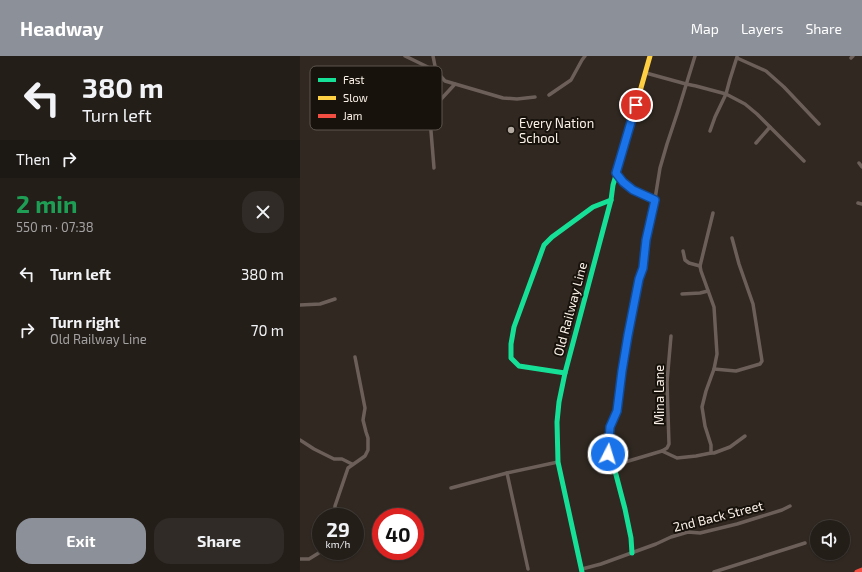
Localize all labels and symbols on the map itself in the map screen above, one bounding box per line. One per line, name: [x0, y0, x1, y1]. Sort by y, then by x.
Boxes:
legend: [310, 66, 442, 130]
text: Fast: [343, 73, 365, 86]
pin: [619, 88, 653, 122]
text: Slow: [343, 91, 368, 104]
text: Jam: [343, 109, 362, 122]
place label: Every Nation School: [519, 115, 594, 146]
marker: Every Nation School: [506, 125, 516, 135]
street label: Old Railway Line: [550, 260, 590, 358]
street label: Mina Lane: [651, 365, 667, 425]
position arrow: [587, 433, 629, 475]
street label: 2nd Back Street: [671, 497, 765, 535]
speed limit sign: 40: [372, 508, 424, 560]

